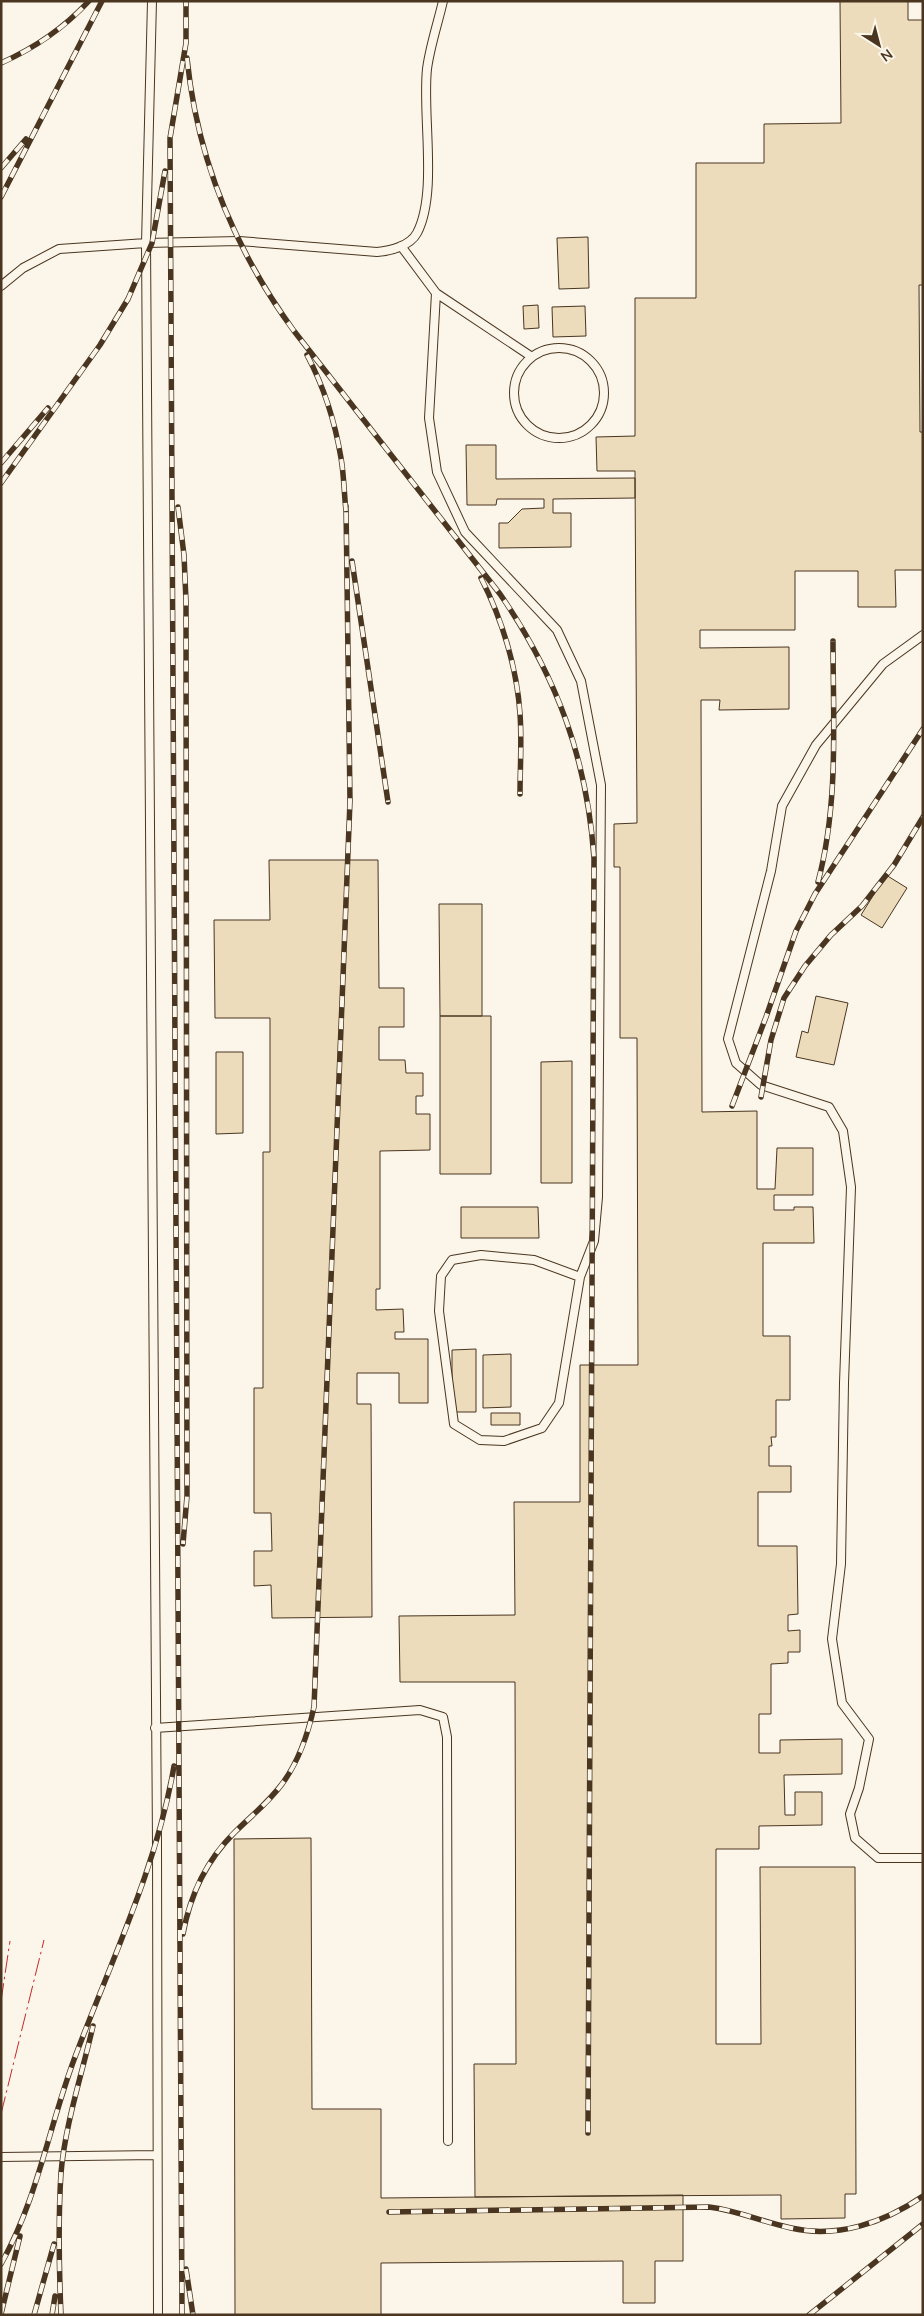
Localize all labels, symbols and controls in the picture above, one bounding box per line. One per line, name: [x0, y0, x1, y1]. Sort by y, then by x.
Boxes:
north arrow: [854, 20, 904, 70]
text: N: [877, 45, 896, 66]

